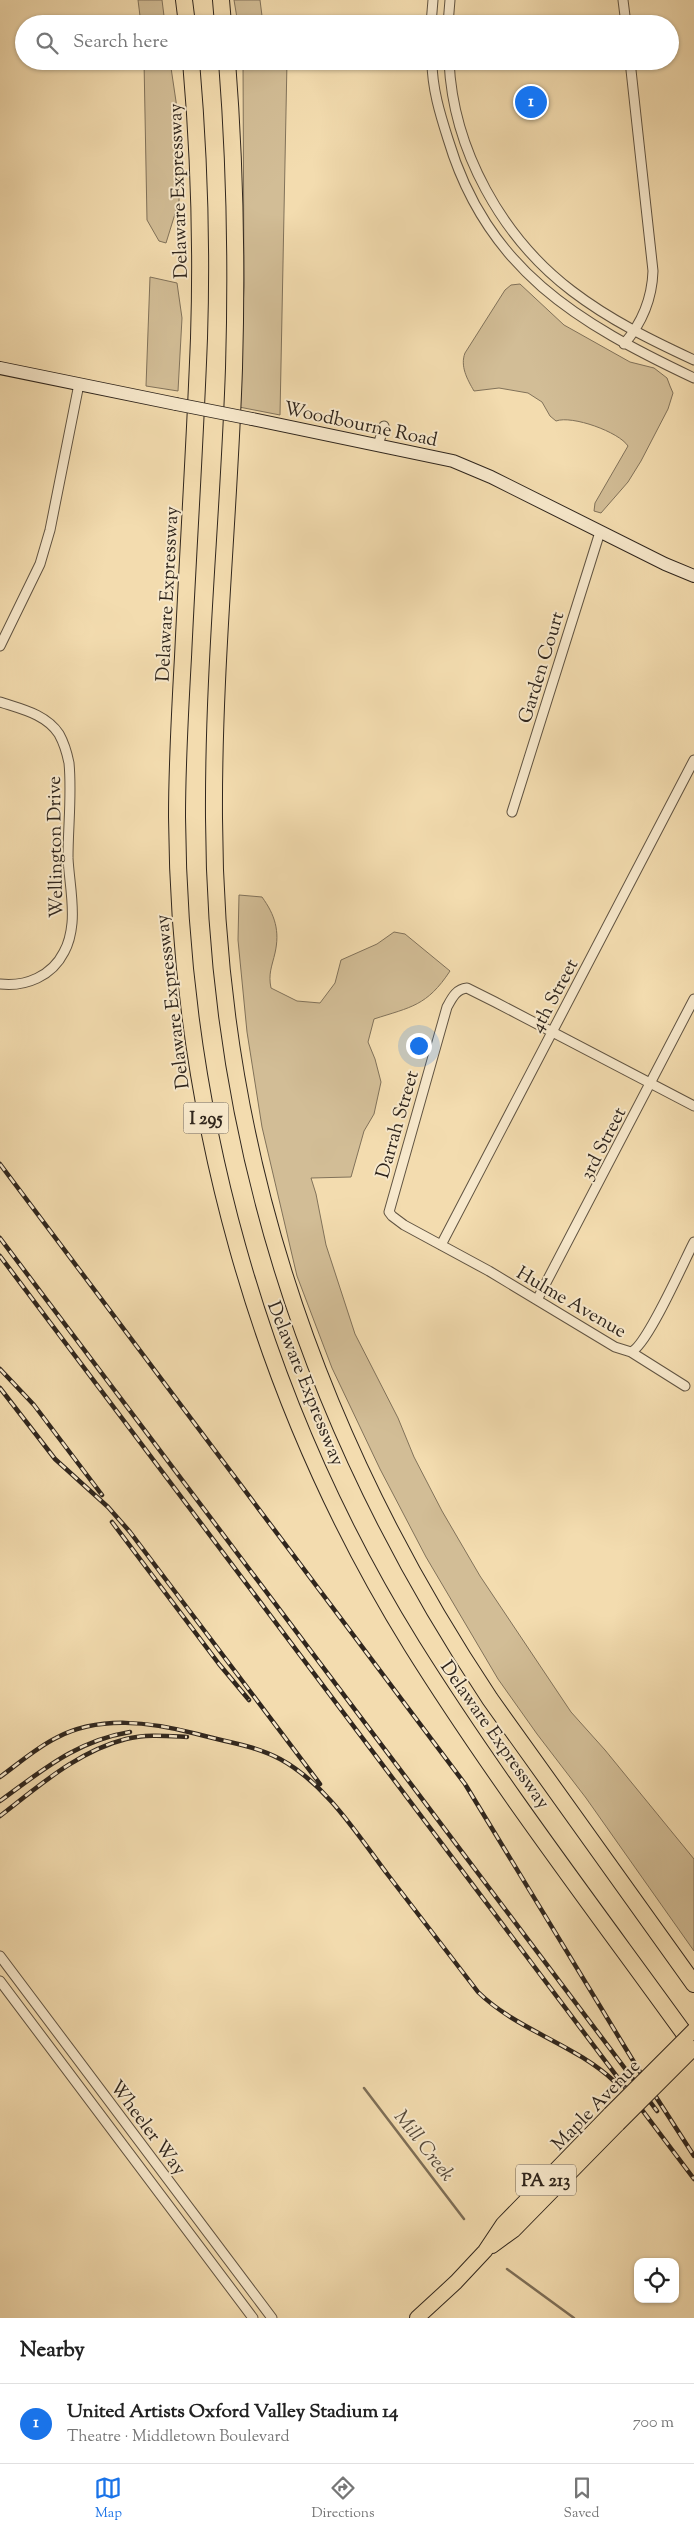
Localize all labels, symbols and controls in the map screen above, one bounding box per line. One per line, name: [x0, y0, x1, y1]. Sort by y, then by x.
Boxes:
search box: [15, 15, 679, 70]
icon: search: [33, 29, 61, 57]
text: Search here: [73, 29, 168, 56]
pin: 1: [515, 83, 547, 121]
street label: Delaware Expressway: [163, 102, 196, 279]
street label: Woodbourne Road: [281, 396, 440, 455]
street label: Delaware Expressway: [150, 505, 187, 683]
street label: Garden Court: [513, 608, 572, 727]
street label: Wellington Drive: [42, 775, 71, 918]
street label: Delaware Expressway: [149, 912, 198, 1091]
street label: 4th Street: [524, 954, 586, 1038]
your location: [406, 1033, 432, 1059]
street label: Darrah Street: [370, 1067, 427, 1182]
road number: I 295: [184, 1102, 228, 1134]
street label: 3rd Street: [574, 1103, 634, 1185]
street label: Hulme Avenue: [511, 1261, 631, 1346]
street label: Delaware Expressway: [259, 1297, 350, 1471]
street label: Delaware Expressway: [433, 1656, 556, 1816]
street label: Maple Avenue: [546, 2054, 648, 2158]
street label: Wheeler Way: [102, 2075, 192, 2182]
water label: Mill Creek: [386, 2104, 460, 2189]
road number: PA 213: [516, 2164, 576, 2196]
map controls: [634, 2258, 679, 2303]
button: locate: [634, 2258, 679, 2303]
text: Nearby: [20, 2336, 85, 2366]
text: United Artists Oxford Valley Stadium 14: [67, 2399, 398, 2426]
text: 1: [33, 2412, 39, 2435]
text: 700 m: [633, 2412, 674, 2435]
text: Theatre · Middletown Boulevard: [67, 2426, 289, 2449]
tab: Map: [94, 2474, 122, 2524]
tab: Directions: [311, 2474, 375, 2524]
tab: Saved: [564, 2474, 599, 2524]

